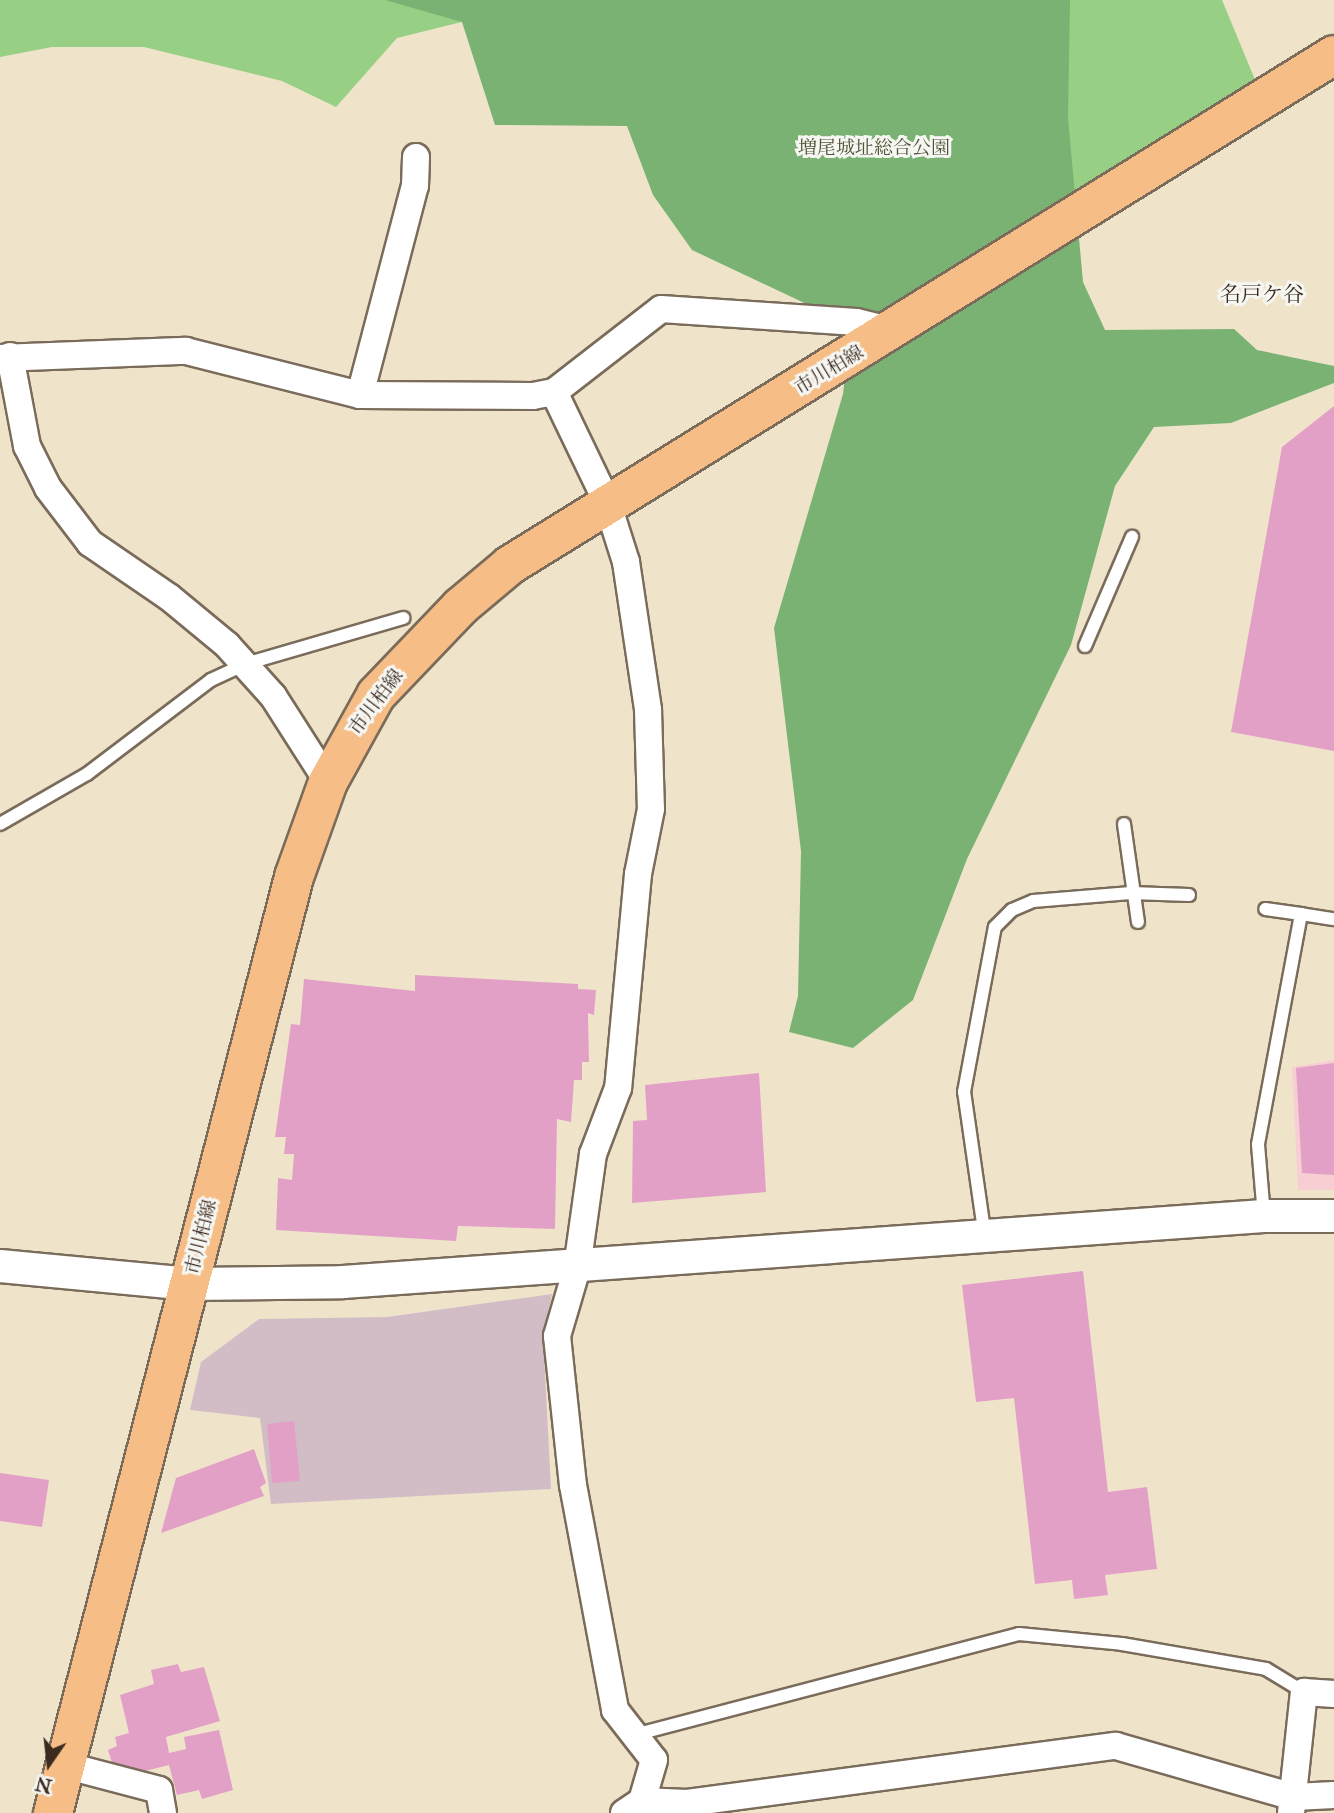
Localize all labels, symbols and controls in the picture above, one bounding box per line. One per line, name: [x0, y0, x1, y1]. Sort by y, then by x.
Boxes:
park label: 増尾城址総合公園: [798, 137, 950, 159]
district label: 名戸ケ谷: [1220, 281, 1304, 307]
street label: 市川柏線: [791, 341, 867, 399]
street label: 市川柏線: [344, 665, 408, 739]
street label: 市川柏線: [181, 1197, 221, 1277]
north arrow: [14, 1729, 84, 1799]
text: N: [33, 1772, 54, 1798]

